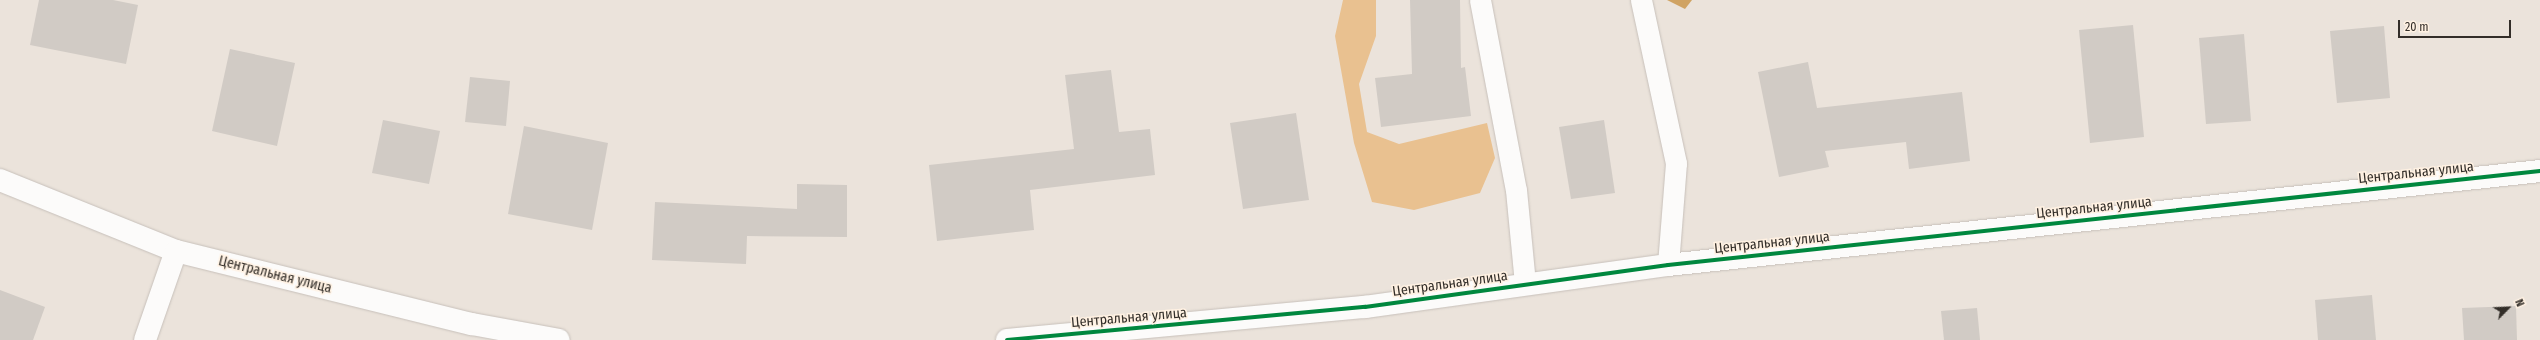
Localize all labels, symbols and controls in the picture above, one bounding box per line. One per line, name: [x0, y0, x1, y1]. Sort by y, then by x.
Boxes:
scale bar: [2400, 12, 2513, 38]
text: 20 m: [2405, 20, 2429, 34]
street label: Центральная улица: [2357, 159, 2475, 187]
street label: Центральная улица: [2035, 194, 2153, 222]
street label: Центральная улица: [1713, 229, 1831, 257]
street label: Центральная улица: [217, 253, 333, 297]
street label: Центральная улица: [1391, 268, 1509, 300]
north arrow: [2488, 288, 2528, 328]
text: N: [2512, 297, 2527, 309]
street label: Центральная улица: [1070, 305, 1188, 331]

